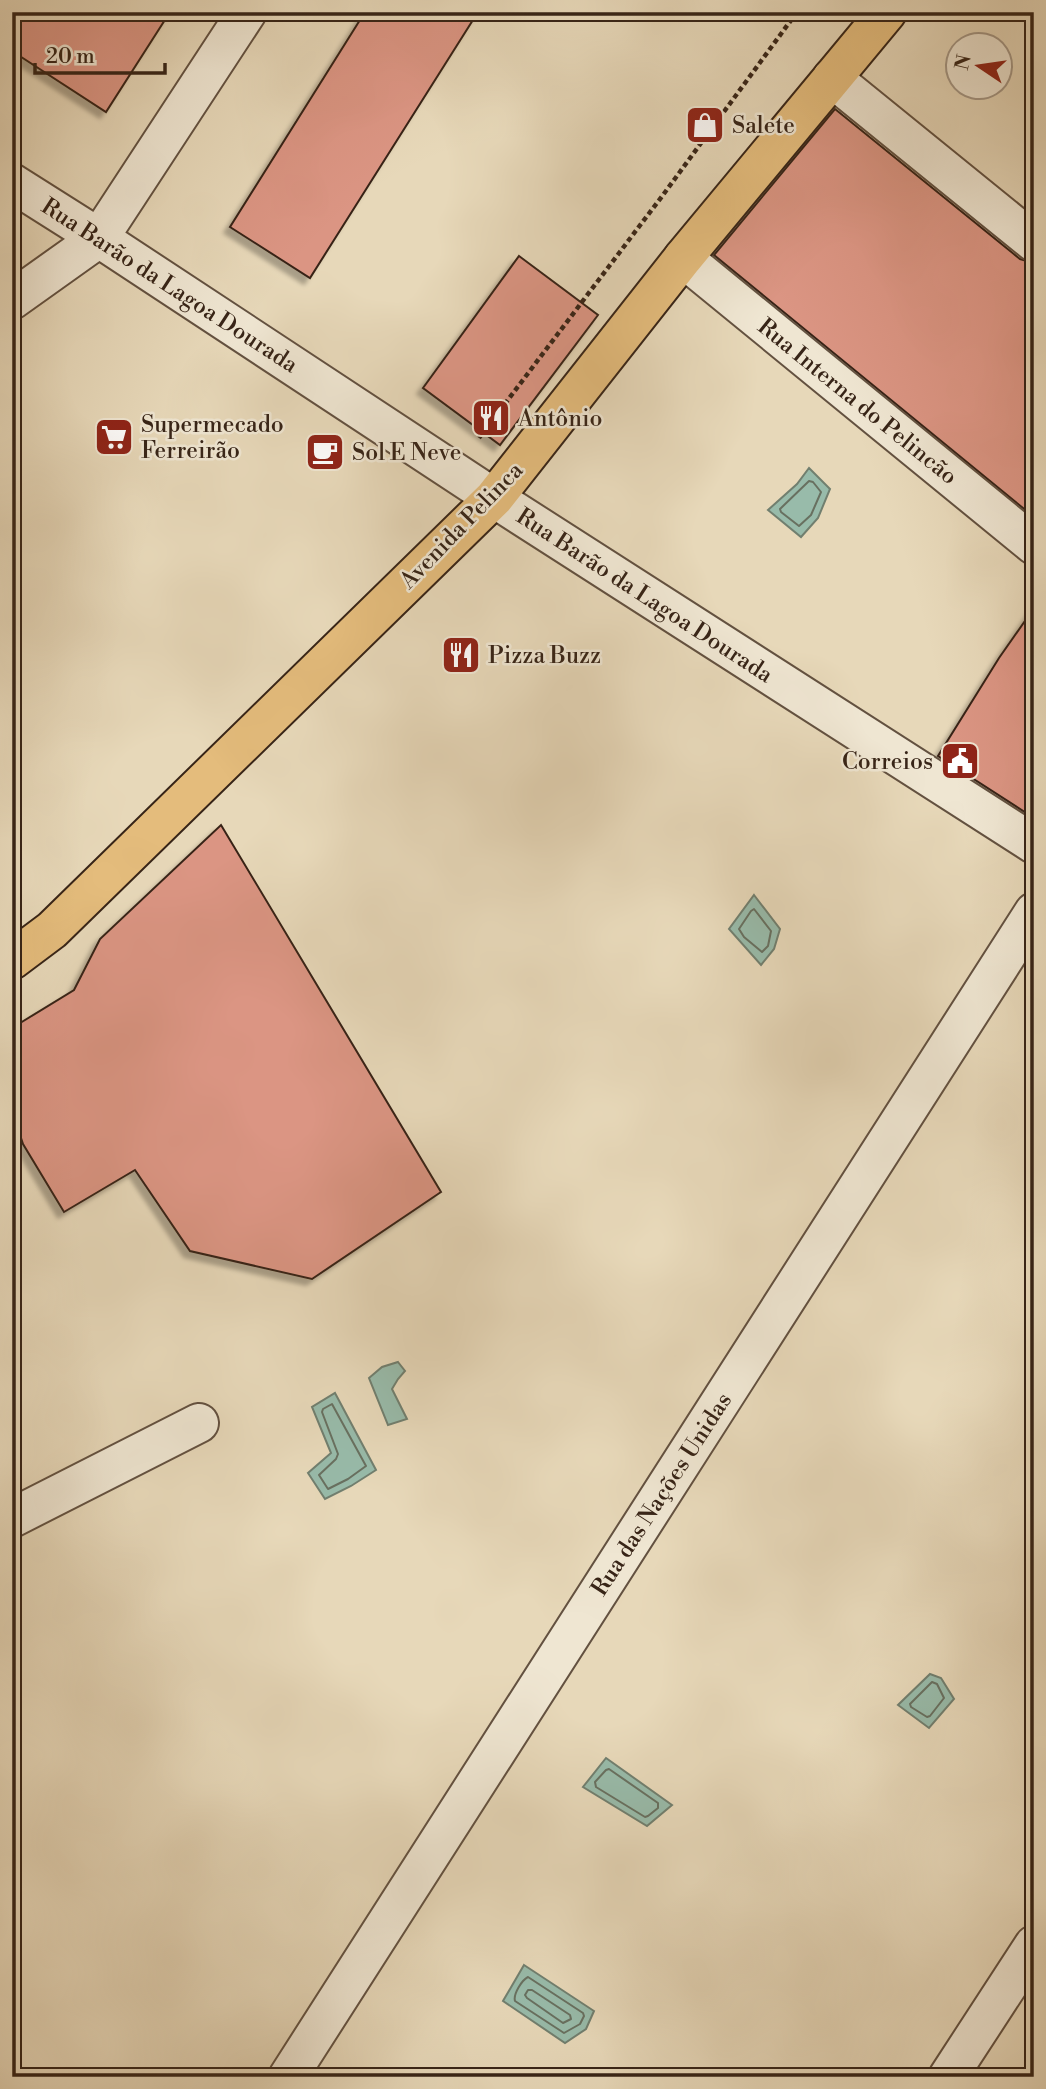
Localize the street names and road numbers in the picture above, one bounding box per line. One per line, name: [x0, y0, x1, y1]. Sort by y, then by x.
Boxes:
street label: Rua Barão da Lagoa Dourada: [36, 192, 303, 379]
street label: Rua Interna do Pelincão: [752, 313, 963, 491]
street label: Avenida Pelinca: [394, 456, 529, 596]
street label: Rua Barão da Lagoa Dourada: [511, 502, 778, 689]
street label: Rua das Nações Unidas: [586, 1388, 738, 1601]

